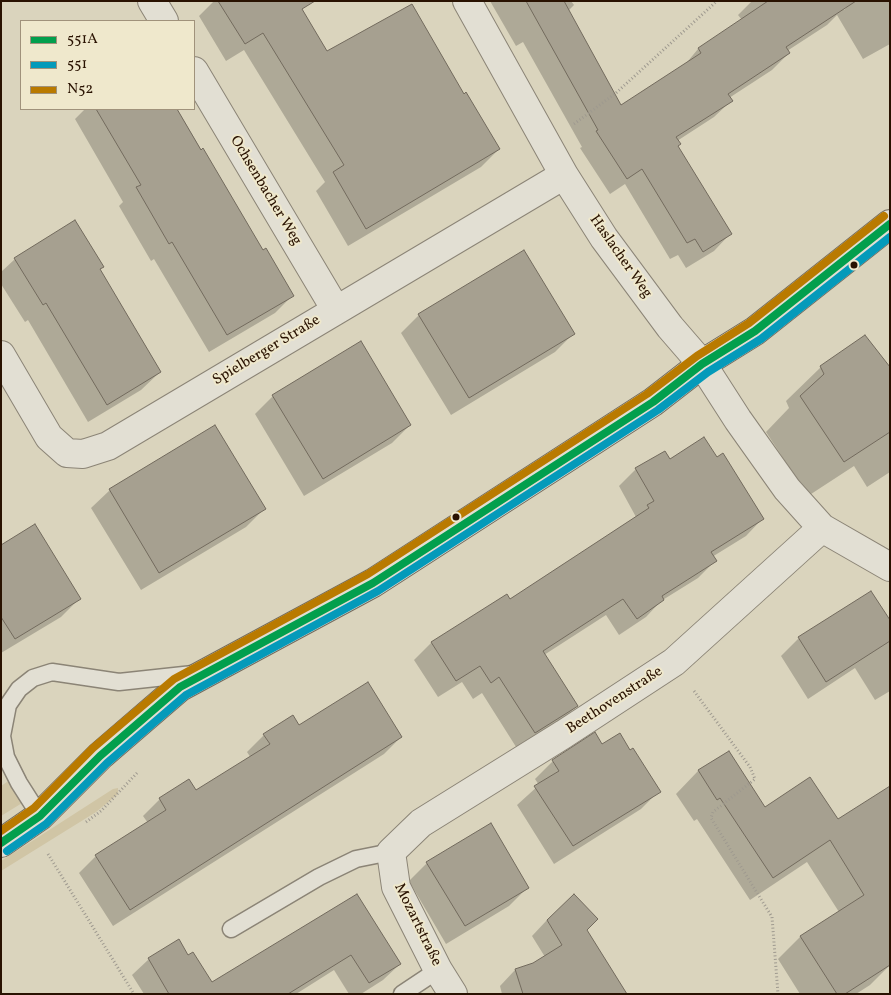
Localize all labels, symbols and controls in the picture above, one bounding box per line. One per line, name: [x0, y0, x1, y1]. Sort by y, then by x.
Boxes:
legend: [20, 20, 195, 110]
text: 551A: [67, 29, 98, 50]
text: 551: [67, 54, 87, 75]
text: N52: [67, 79, 93, 100]
street label: Ochsenbacher Weg: [225, 133, 305, 249]
street label: Haslacher Weg: [585, 212, 655, 302]
unlabelled marker: [849, 260, 859, 270]
street label: Spielberger Straße: [210, 312, 324, 390]
unlabelled marker: [451, 512, 461, 522]
street label: Beethovenstraße: [564, 663, 666, 739]
street label: Mozartstraße: [389, 881, 445, 969]

